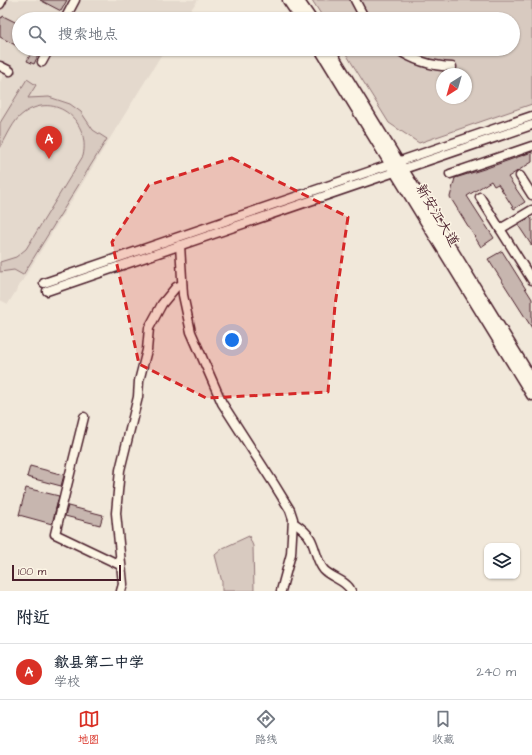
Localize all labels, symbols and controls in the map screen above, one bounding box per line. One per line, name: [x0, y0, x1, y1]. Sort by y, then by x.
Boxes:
search box: [12, 12, 520, 56]
icon: search: [26, 23, 48, 45]
text: 搜索地点: [58, 24, 118, 45]
north arrow: [436, 68, 472, 104]
pin: A: [36, 126, 62, 159]
street label: 新安江大道: [411, 180, 464, 251]
your location: [222, 330, 242, 350]
map controls: [484, 543, 520, 579]
button: layers: [484, 543, 520, 579]
scale bar: [12, 563, 121, 582]
text: 100 m: [18, 564, 46, 579]
text: 附近: [16, 606, 50, 630]
text: 歙县第二中学: [54, 652, 144, 673]
text: A: [25, 663, 33, 681]
text: 240 m: [476, 663, 516, 681]
text: 学校: [54, 673, 80, 691]
tab: 地图: [78, 708, 100, 747]
tab: 路线: [255, 708, 277, 747]
tab: 收藏: [432, 708, 454, 747]

